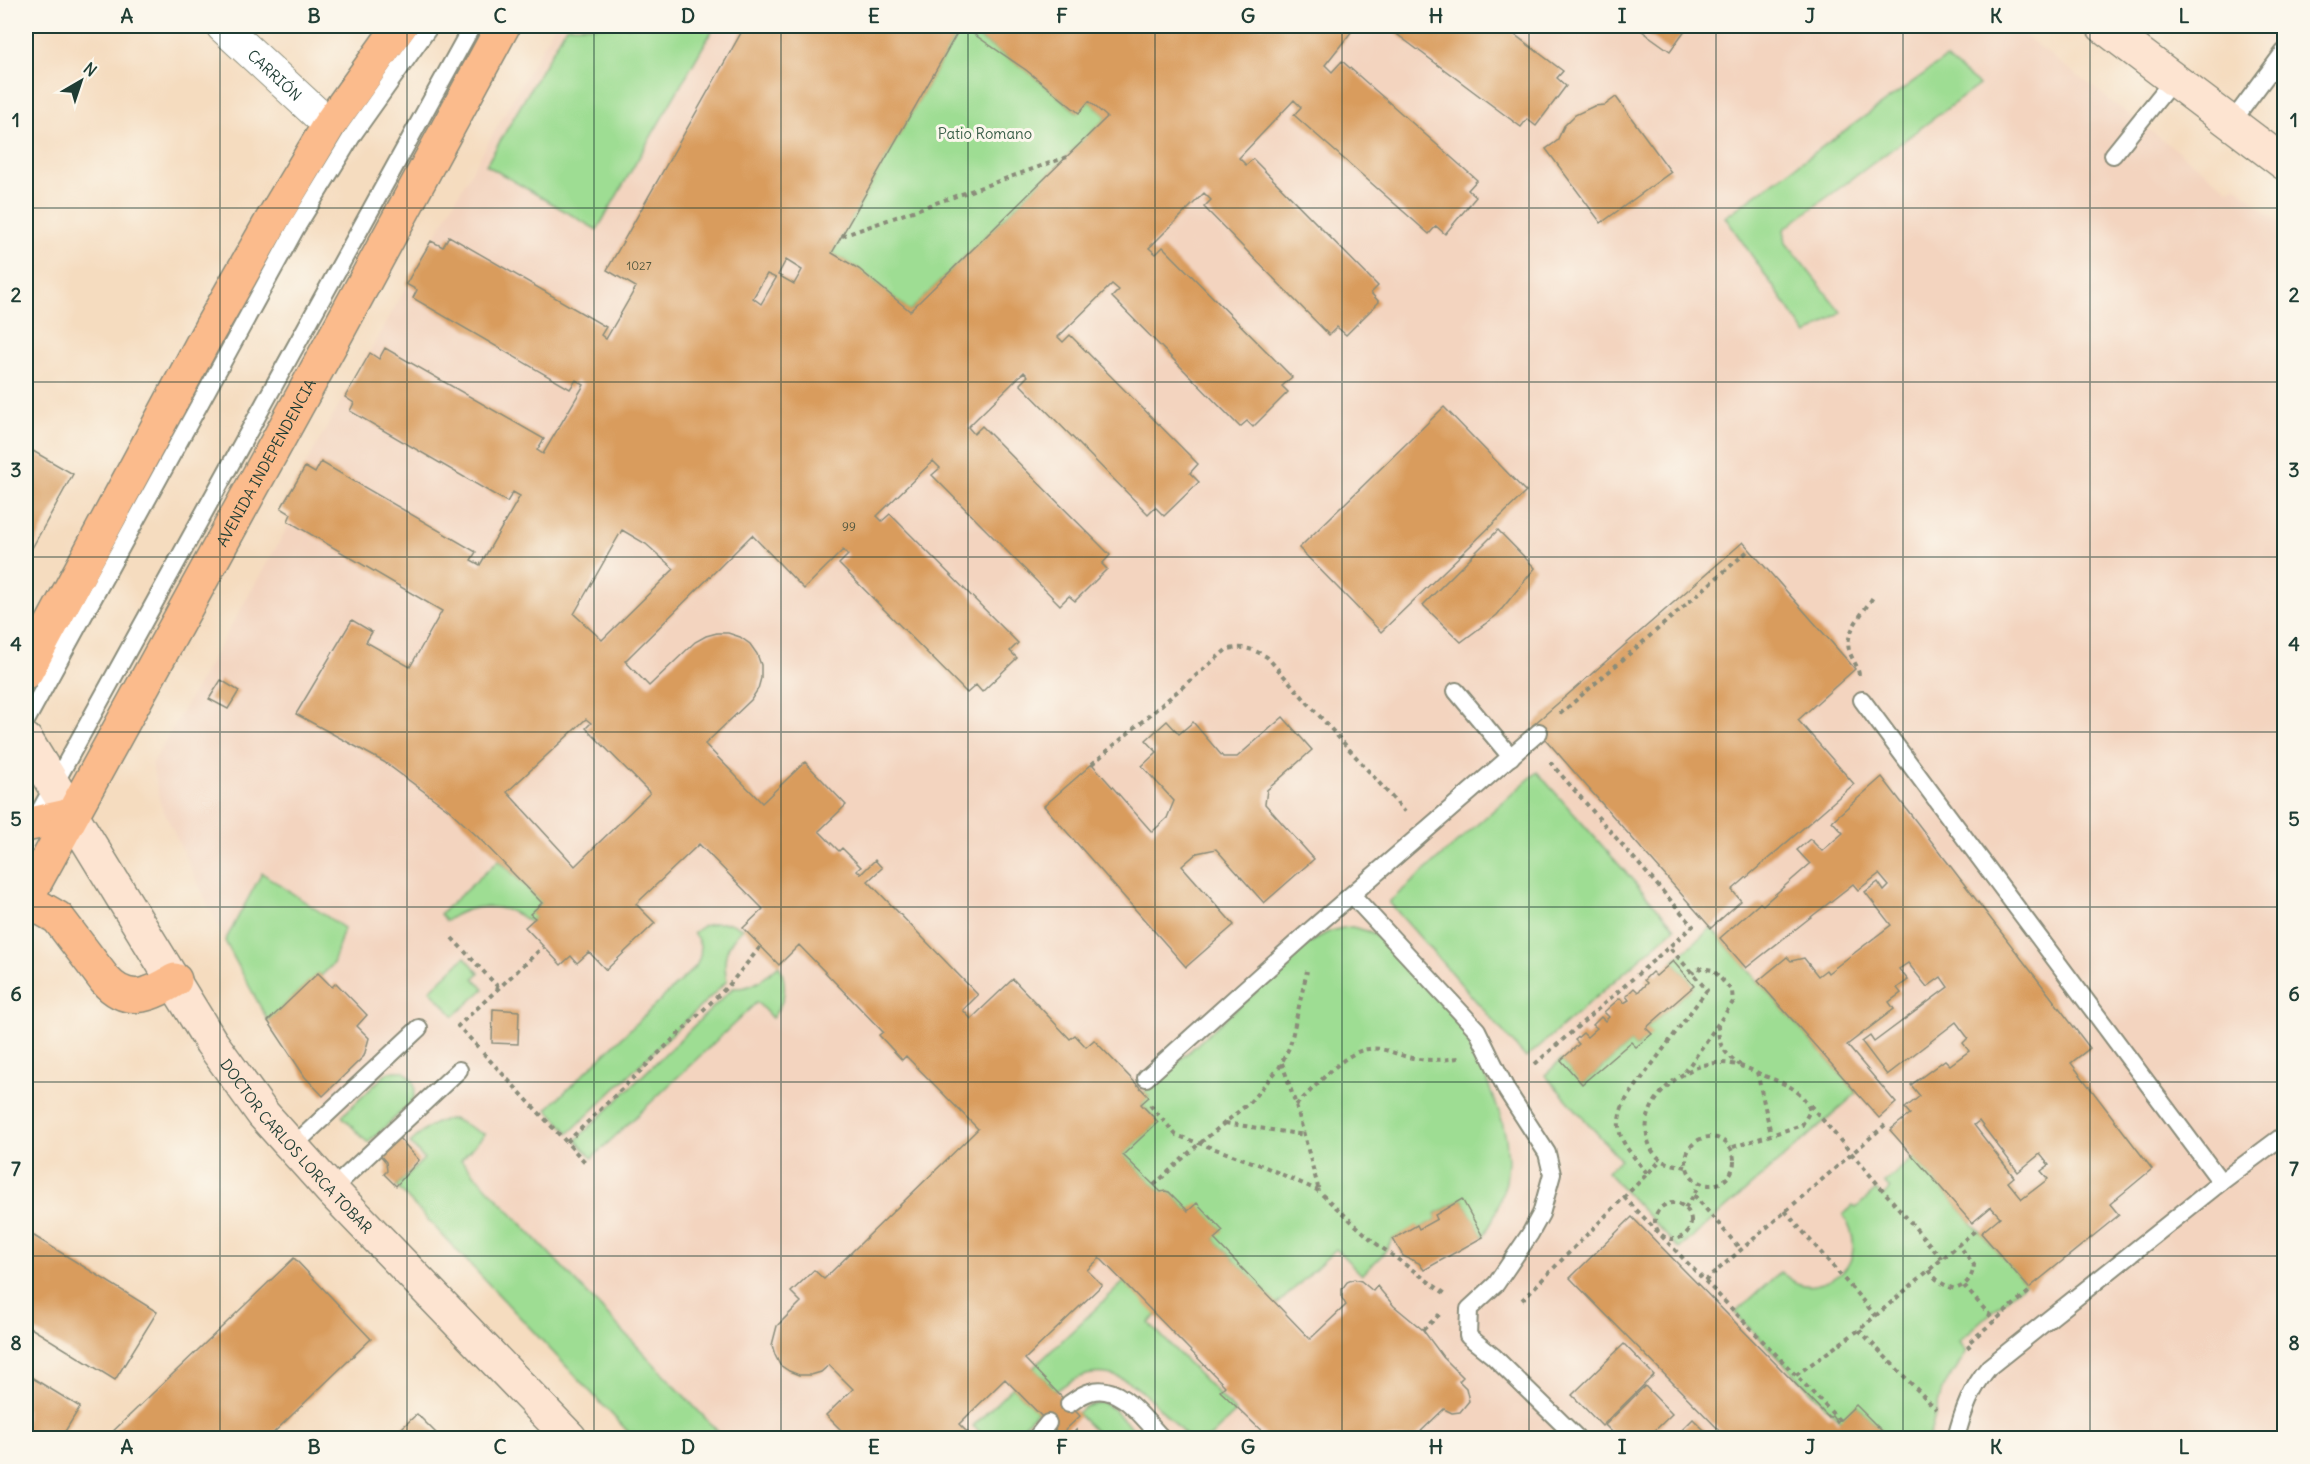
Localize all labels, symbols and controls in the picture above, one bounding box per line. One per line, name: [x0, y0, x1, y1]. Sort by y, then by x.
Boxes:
text: A: [121, 3, 134, 28]
text: B: [307, 3, 321, 28]
text: C: [493, 3, 507, 28]
text: D: [681, 3, 695, 28]
text: E: [868, 3, 880, 28]
text: F: [1056, 3, 1068, 28]
text: G: [1241, 3, 1255, 28]
text: H: [1429, 3, 1443, 28]
text: I: [1618, 3, 1627, 28]
text: J: [1805, 3, 1816, 28]
text: K: [1990, 3, 2003, 28]
text: L: [2179, 3, 2190, 28]
street label: CARRIÓN: [244, 45, 306, 105]
north arrow: [51, 51, 111, 111]
text: N: [80, 58, 101, 81]
text: 1: [12, 107, 20, 132]
text: 1: [2290, 107, 2298, 132]
park label: Patio Romano: [938, 124, 1032, 143]
house number: 1027: [626, 258, 652, 273]
text: 2: [11, 282, 22, 307]
text: 2: [2289, 282, 2300, 307]
street label: AVENIDA INDEPENDENCIA: [212, 375, 320, 550]
text: 3: [10, 457, 22, 482]
text: 3: [2288, 457, 2300, 482]
house number: 99: [842, 519, 856, 534]
text: 4: [10, 631, 22, 656]
text: 4: [2288, 631, 2300, 656]
text: 5: [10, 806, 22, 831]
text: 5: [2288, 806, 2300, 831]
text: 6: [10, 981, 22, 1006]
text: 6: [2288, 981, 2300, 1006]
street label: DOCTOR CARLOS LORCA TOBAR: [217, 1055, 377, 1237]
text: 7: [11, 1156, 21, 1181]
text: 7: [2289, 1156, 2299, 1181]
text: 8: [10, 1330, 22, 1355]
text: 8: [2288, 1330, 2300, 1355]
text: A: [121, 1434, 134, 1459]
text: B: [307, 1434, 321, 1459]
text: C: [493, 1434, 507, 1459]
text: D: [681, 1434, 695, 1459]
text: E: [868, 1434, 880, 1459]
text: F: [1056, 1434, 1068, 1459]
text: G: [1241, 1434, 1255, 1459]
text: H: [1429, 1434, 1443, 1459]
text: I: [1618, 1434, 1627, 1459]
text: J: [1805, 1434, 1816, 1459]
text: K: [1990, 1434, 2003, 1459]
text: L: [2179, 1434, 2190, 1459]

